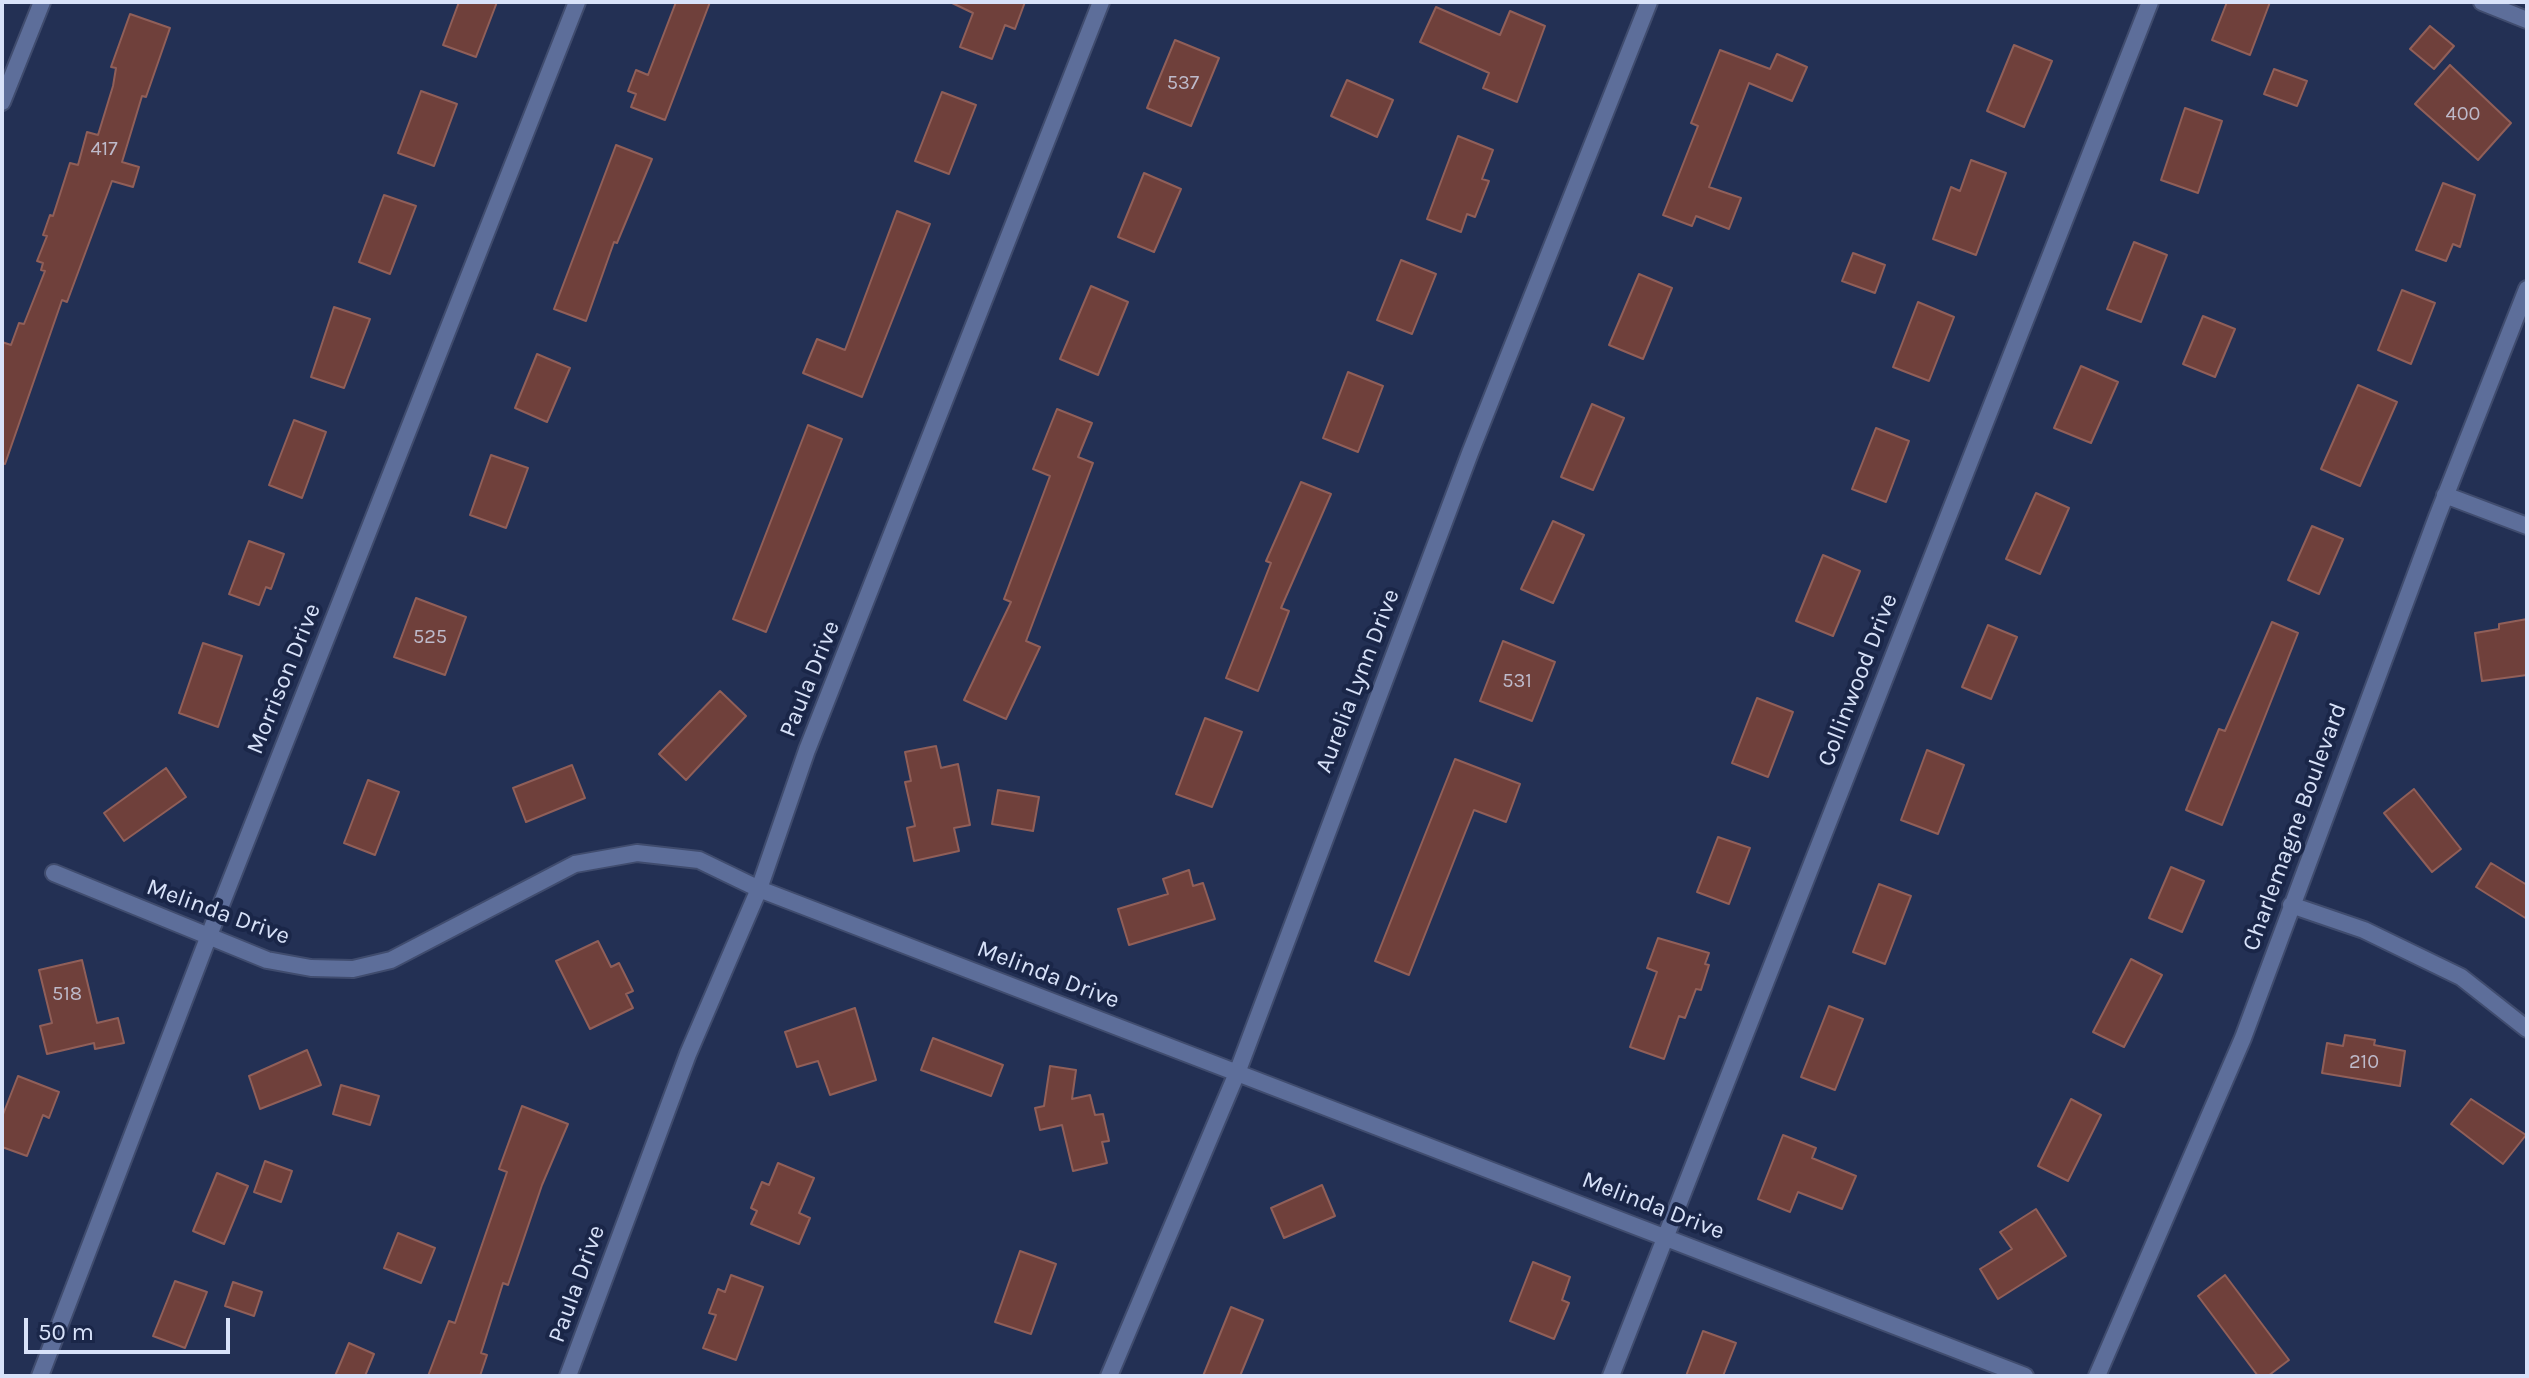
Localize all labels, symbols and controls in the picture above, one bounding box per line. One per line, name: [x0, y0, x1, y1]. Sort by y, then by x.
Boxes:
house number: 537: [1167, 71, 1199, 95]
house number: 400: [2446, 102, 2480, 126]
house number: 417: [90, 137, 118, 161]
street label: Aurelia Lynn Drive: [1310, 585, 1406, 777]
street label: Collinwood Drive: [1812, 590, 1904, 770]
street label: Morrison Drive: [241, 599, 327, 759]
street label: Paula Drive: [774, 617, 846, 741]
house number: 525: [413, 625, 447, 649]
house number: 531: [1502, 669, 1532, 693]
street label: Charlemagne Boulevard: [2237, 699, 2353, 955]
street label: Melinda Drive: [143, 873, 293, 951]
street label: Melinda Drive: [973, 935, 1123, 1015]
house number: 518: [52, 982, 82, 1006]
house number: 210: [2349, 1050, 2379, 1074]
street label: Melinda Drive: [1578, 1166, 1728, 1246]
street label: Paula Drive: [542, 1221, 612, 1347]
scale bar: [28, 1302, 234, 1352]
text: 50 m: [38, 1318, 94, 1346]

